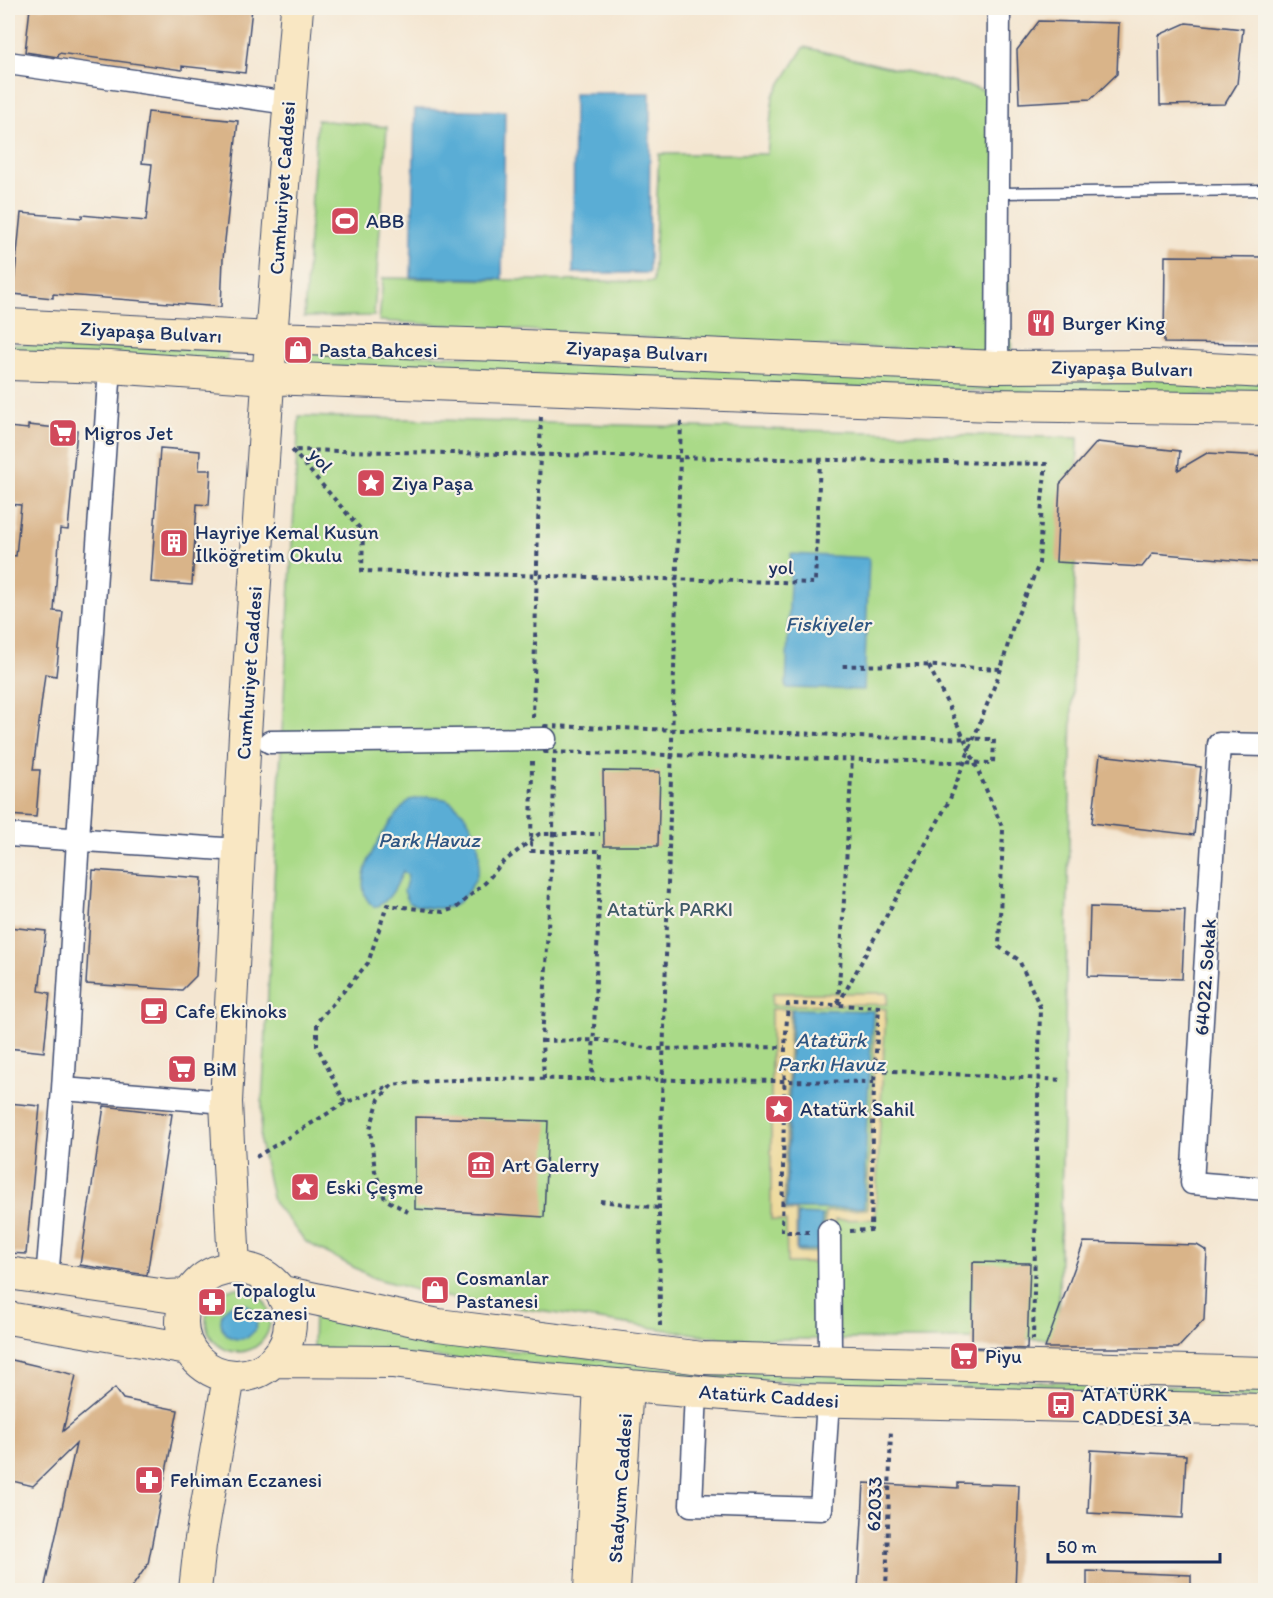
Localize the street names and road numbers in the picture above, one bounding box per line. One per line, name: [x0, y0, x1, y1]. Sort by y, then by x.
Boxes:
street label: Cumhuriyet Caddesi: [264, 100, 300, 276]
street label: Ziyapaşa Bulvarı: [79, 316, 223, 348]
street label: Ziyapaşa Bulvarı: [565, 335, 709, 367]
street label: Ziyapaşa Bulvarı: [1051, 355, 1193, 381]
street label: yol: [304, 443, 339, 478]
street label: yol: [768, 555, 794, 579]
street label: Cumhuriyet Caddesi: [231, 585, 267, 761]
street label: 64022. Sokak: [1189, 918, 1221, 1036]
street label: Atatürk Caddesi: [698, 1379, 840, 1413]
street label: Stadyum Caddesi: [603, 1412, 637, 1564]
street label: 62033: [861, 1476, 887, 1532]

